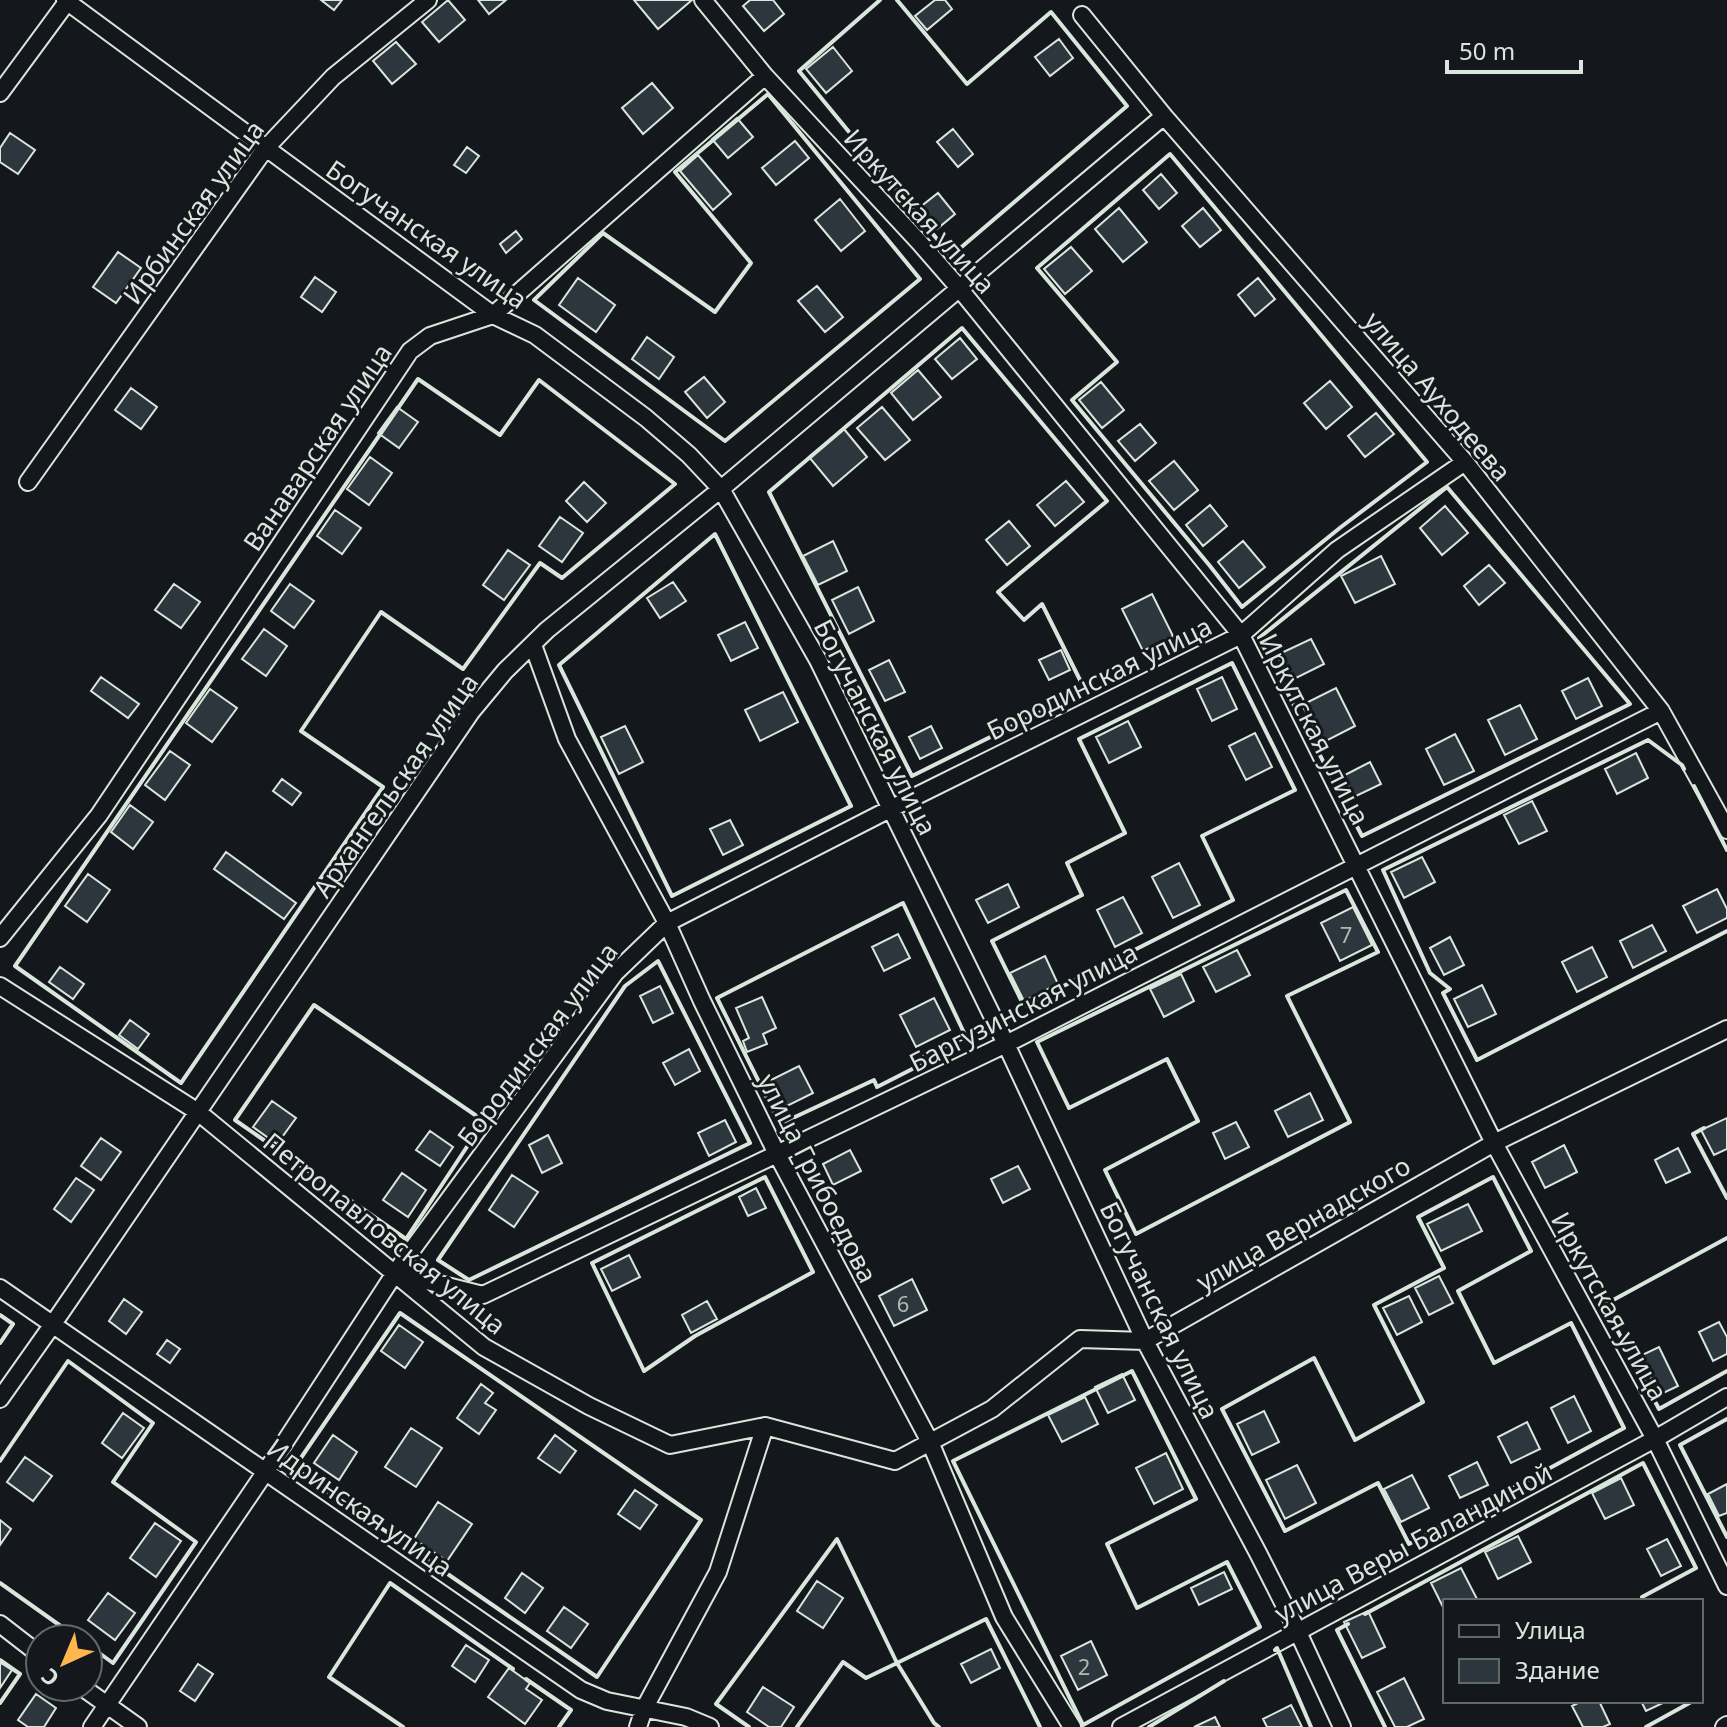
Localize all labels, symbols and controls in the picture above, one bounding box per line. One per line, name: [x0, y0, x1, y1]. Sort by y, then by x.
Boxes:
scale bar: [1447, 24, 1581, 74]
text: 50 m: [1459, 34, 1515, 67]
street label: Ирбинская улица: [114, 113, 272, 311]
street label: Иркутская улица: [836, 121, 1004, 301]
street label: Богучанская улица: [319, 151, 535, 317]
street label: улица Ауходеева: [1356, 304, 1520, 488]
street label: Ванаварская улица: [234, 336, 400, 558]
street label: Бородинская улица: [980, 608, 1218, 748]
street label: Богучанская улица: [806, 613, 946, 841]
street label: Иркутская улица: [1251, 627, 1379, 831]
street label: Архангельская улица: [304, 666, 486, 904]
house number: 7: [1340, 919, 1352, 949]
street label: Баргузинская улица: [903, 934, 1143, 1080]
street label: Бородинская улица: [449, 935, 625, 1153]
street label: улица Грибоедова: [750, 1067, 886, 1289]
street label: Петропавловская улица: [256, 1124, 514, 1342]
street label: улица Вернадского: [1189, 1147, 1417, 1299]
street label: Богучанская улица: [1092, 1195, 1228, 1425]
street label: Иркутская улица: [1543, 1205, 1677, 1407]
house number: 6: [897, 1288, 909, 1318]
street label: Идринская улица: [260, 1429, 460, 1585]
street label: улица Веры Баландиной: [1268, 1453, 1558, 1631]
legend: [1443, 1599, 1703, 1703]
text: Улица: [1515, 1613, 1586, 1646]
north arrow: [24, 1623, 104, 1703]
house number: 2: [1078, 1651, 1090, 1681]
text: Здание: [1515, 1653, 1600, 1686]
text: С: [34, 1662, 65, 1694]

